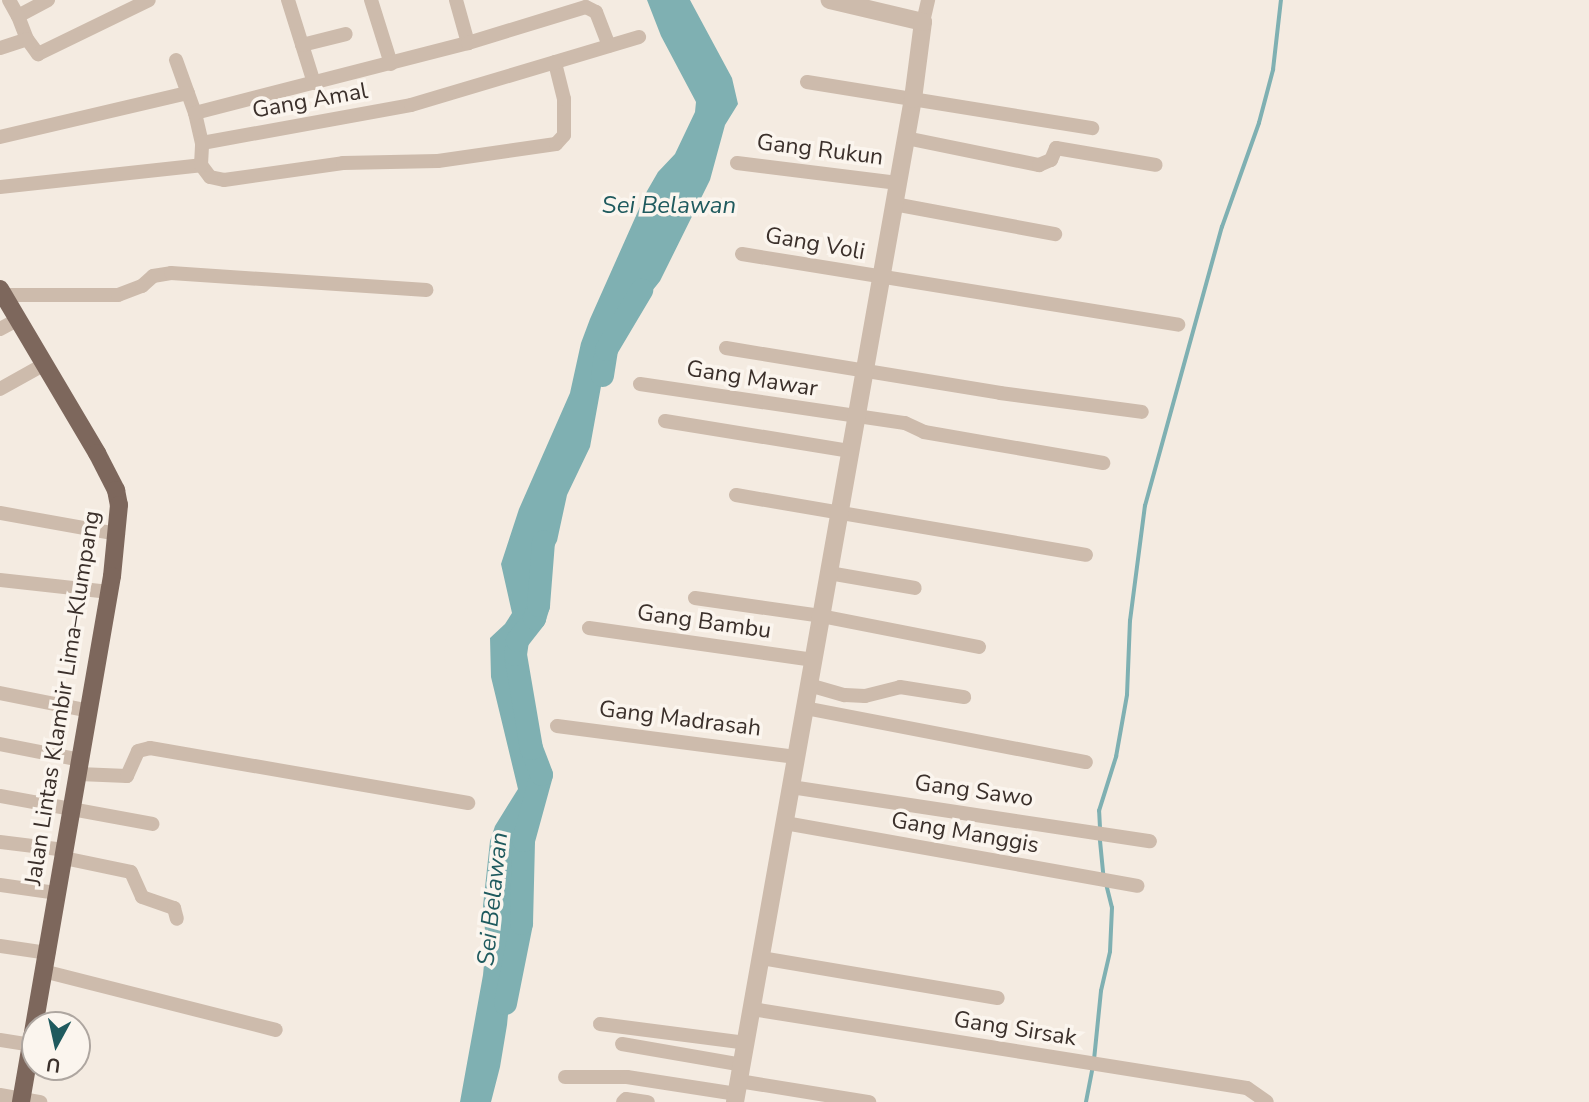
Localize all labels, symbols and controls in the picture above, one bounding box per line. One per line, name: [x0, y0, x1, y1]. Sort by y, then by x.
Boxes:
street label: Gang Amal: [250, 77, 370, 125]
street label: Gang Rukun: [755, 129, 885, 171]
water label: Sei Belawan: [602, 192, 736, 220]
street label: Gang Voli: [763, 222, 867, 266]
street label: Gang Mawar: [684, 355, 820, 403]
street label: Jalan Lintas Klambir Lima–Klumpang: [20, 509, 106, 887]
street label: Gang Bambu: [635, 599, 773, 645]
street label: Gang Madrasah: [597, 695, 763, 743]
street label: Gang Sawo: [913, 769, 1035, 813]
street label: Gang Manggis: [889, 806, 1041, 860]
water label: Sei Belawan: [472, 831, 514, 967]
street label: Gang Sirsak: [952, 1006, 1078, 1052]
north arrow: [21, 1011, 91, 1081]
text: U: [45, 1051, 62, 1079]

